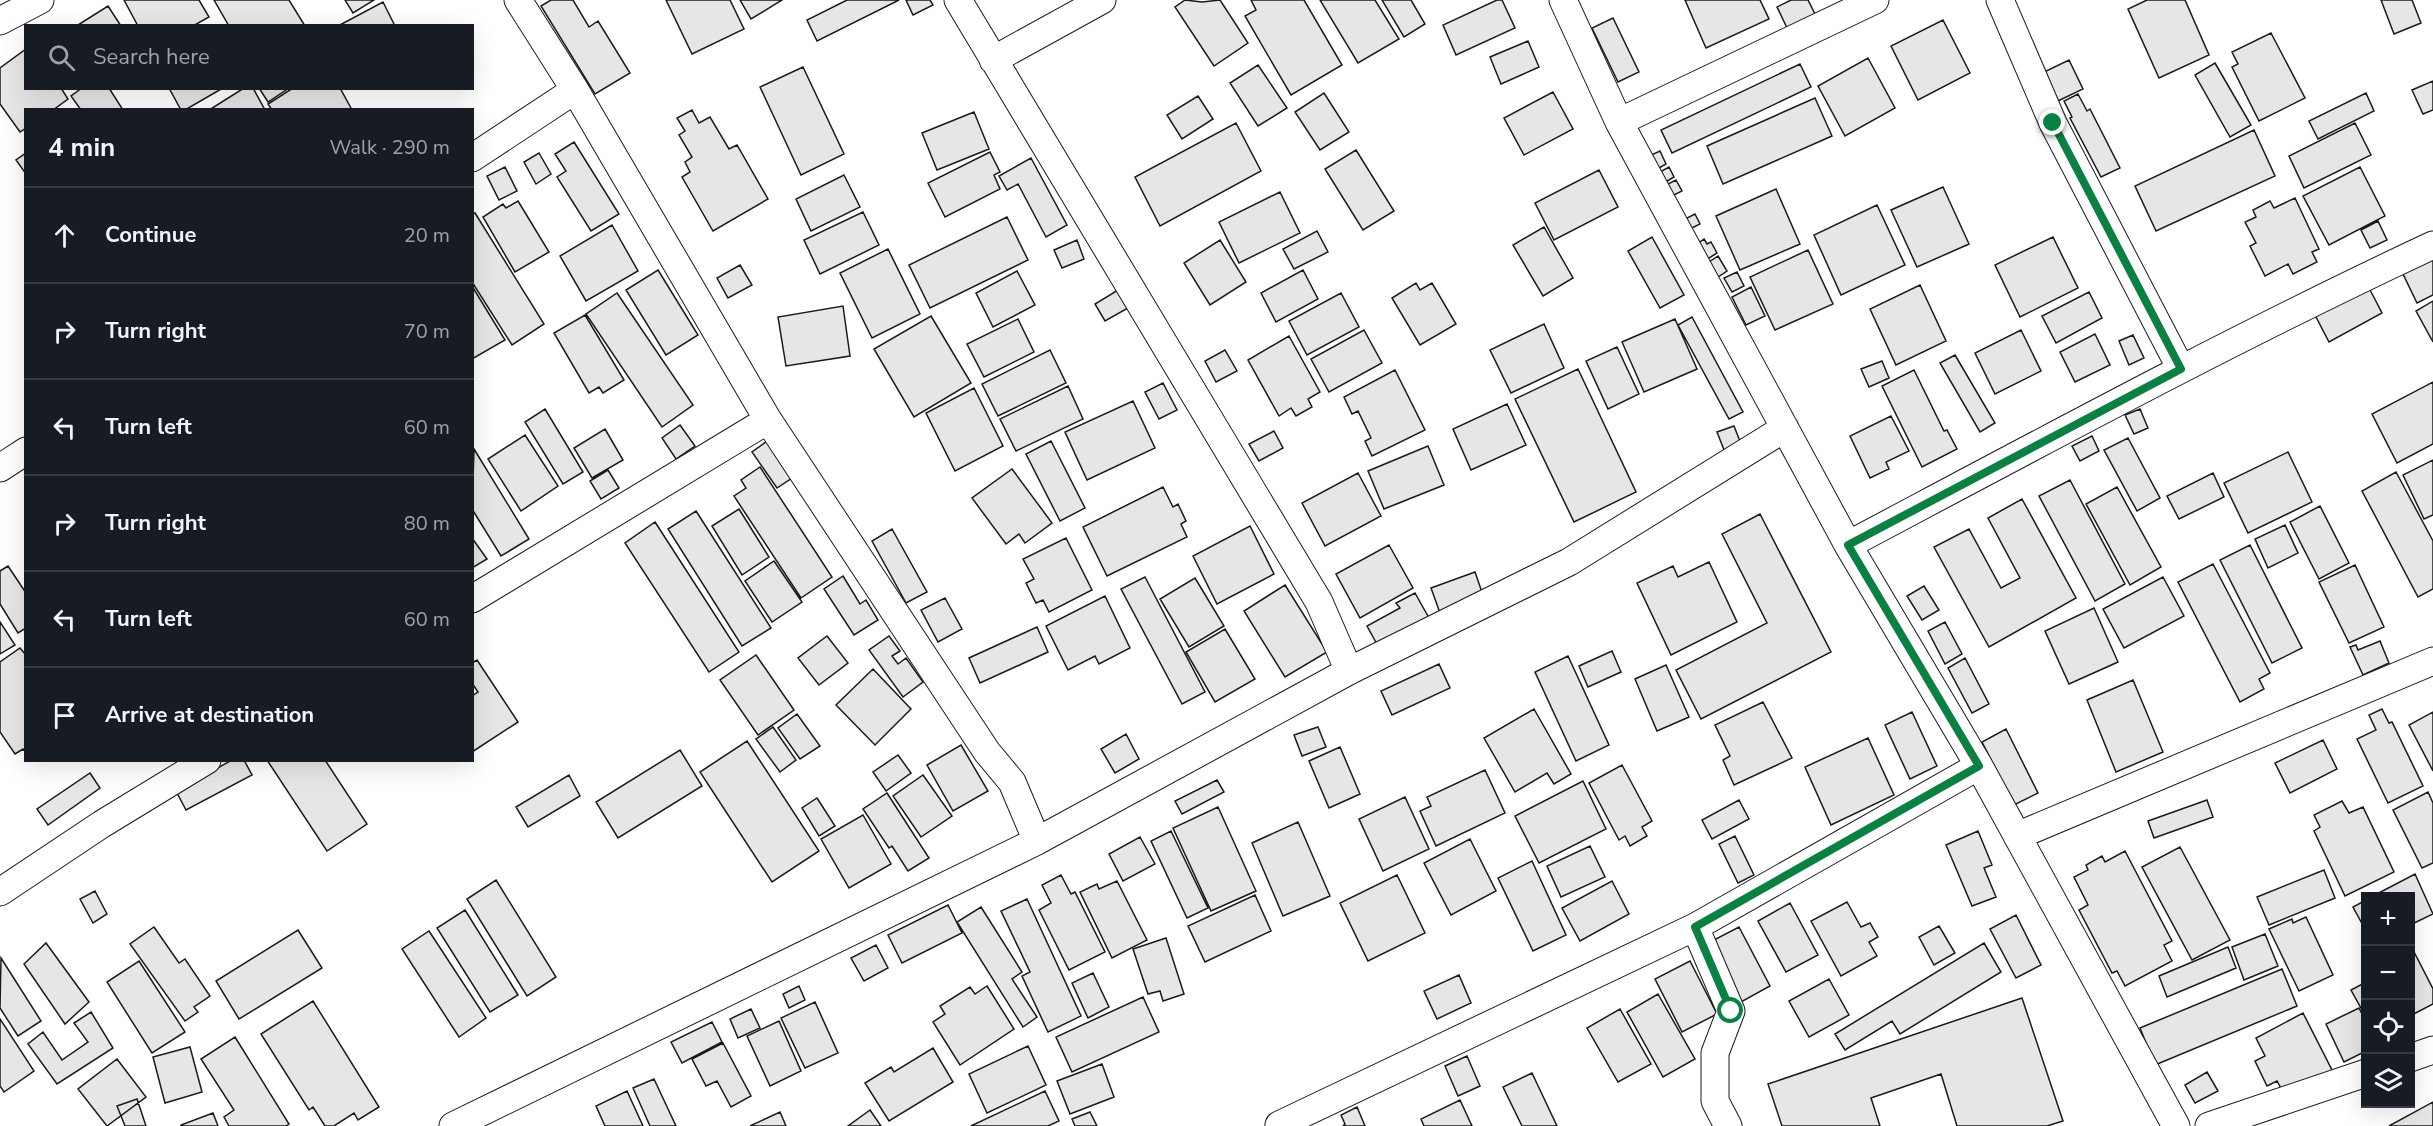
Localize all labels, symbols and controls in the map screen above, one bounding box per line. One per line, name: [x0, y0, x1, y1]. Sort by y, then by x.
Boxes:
search box: [24, 24, 474, 90]
icon: search: [45, 41, 78, 74]
text: Search here: [93, 42, 210, 72]
route end: [2039, 109, 2065, 135]
text: 4 min: [48, 130, 115, 165]
text: Walk · 290 m: [330, 134, 450, 161]
icon: ahead: [48, 219, 81, 252]
text: Continue: [105, 220, 196, 250]
text: 20 m: [404, 222, 450, 249]
icon: right: [48, 315, 81, 348]
text: Turn right: [105, 316, 206, 346]
text: 70 m: [404, 318, 450, 345]
icon: left: [48, 411, 81, 444]
text: Turn left: [105, 412, 192, 442]
text: 60 m: [404, 414, 450, 441]
icon: right: [48, 507, 81, 540]
text: Turn right: [105, 508, 206, 538]
text: 80 m: [404, 510, 450, 537]
icon: left: [48, 603, 81, 636]
text: Turn left: [105, 604, 192, 634]
text: 60 m: [404, 606, 450, 633]
icon: arrive: [48, 699, 81, 732]
text: Arrive at destination: [105, 700, 314, 730]
map controls: [2361, 892, 2415, 1108]
button: +: [2361, 892, 2415, 946]
button: −: [2361, 946, 2415, 1000]
route start: [1717, 997, 1743, 1023]
button: locate: [2361, 1000, 2415, 1054]
button: layers: [2361, 1054, 2415, 1108]

